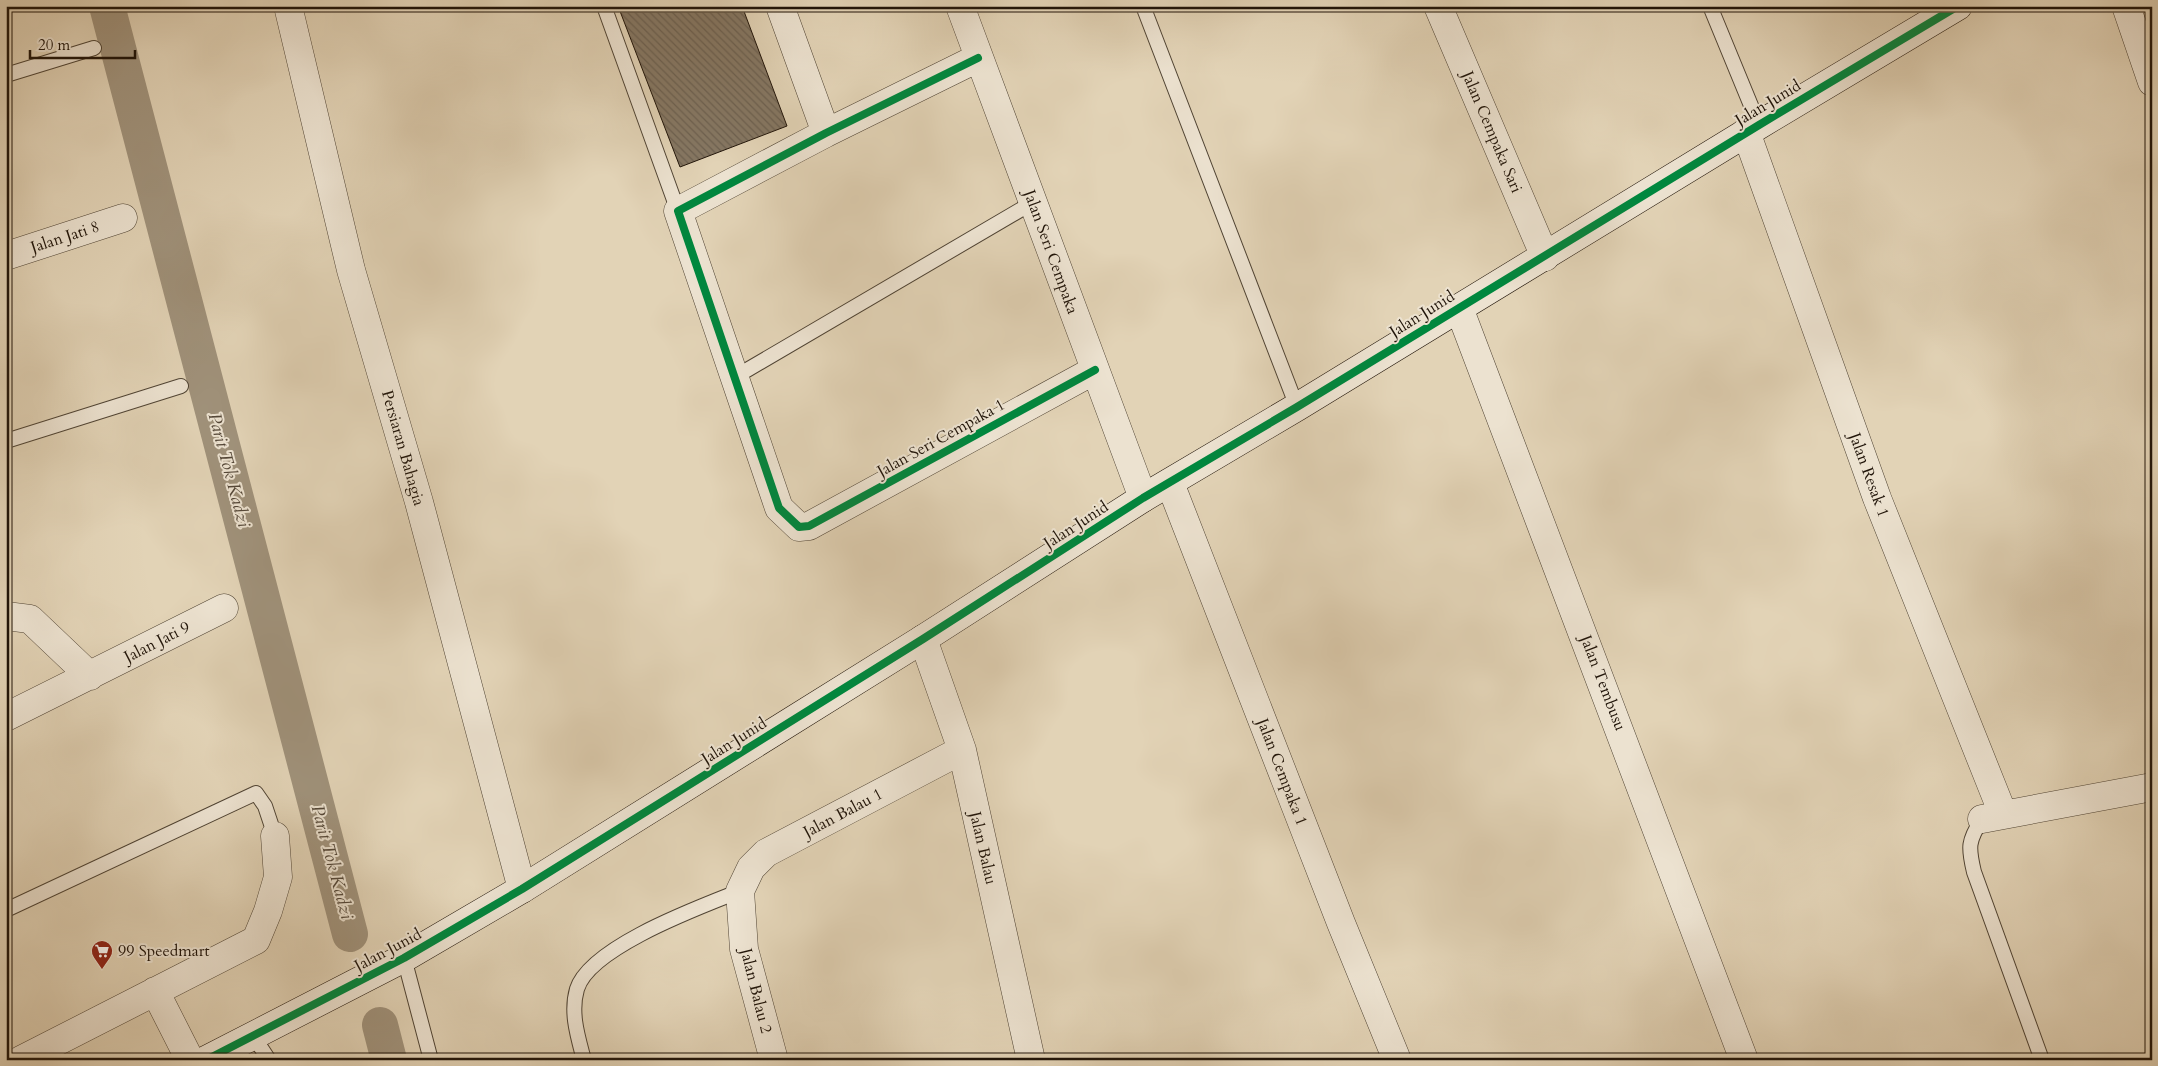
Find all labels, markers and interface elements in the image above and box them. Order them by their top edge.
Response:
scale bar [30,28,135,60]
text: 20 m [38,35,70,55]
street label: Jalan Cempaka Sari [1456,66,1528,197]
street label: Jalan Junid [1729,75,1805,132]
street label: Jalan Seri Cempaka [1018,185,1084,317]
street label: Jalan Jati 8 [26,216,102,259]
street label: Jalan Junid [1384,285,1459,344]
street label: Persiaran Bahagia [376,388,430,508]
street label: Jalan Seri Cempaka 1 [871,394,1009,483]
water label: Parit Tok Kadzi [202,410,257,531]
street label: Jalan Resak 1 [1843,428,1894,520]
street label: Jalan Junid [1038,496,1113,555]
street label: Jalan Jati 9 [119,616,194,669]
street label: Jalan Tembusu [1574,630,1631,734]
street label: Jalan Junid [696,712,771,771]
street label: Jalan Cempaka 1 [1251,713,1313,829]
street label: Jalan Balau 1 [798,783,886,844]
water label: Parit Tok Kadzi [305,802,360,923]
street label: Jalan Balau [963,807,1002,887]
street label: Jalan Junid [349,923,426,978]
supermarket icon: 99 Speedmart [90,939,114,970]
place label: 99 Speedmart [118,940,210,962]
street label: Jalan Balau 2 [734,944,777,1036]

